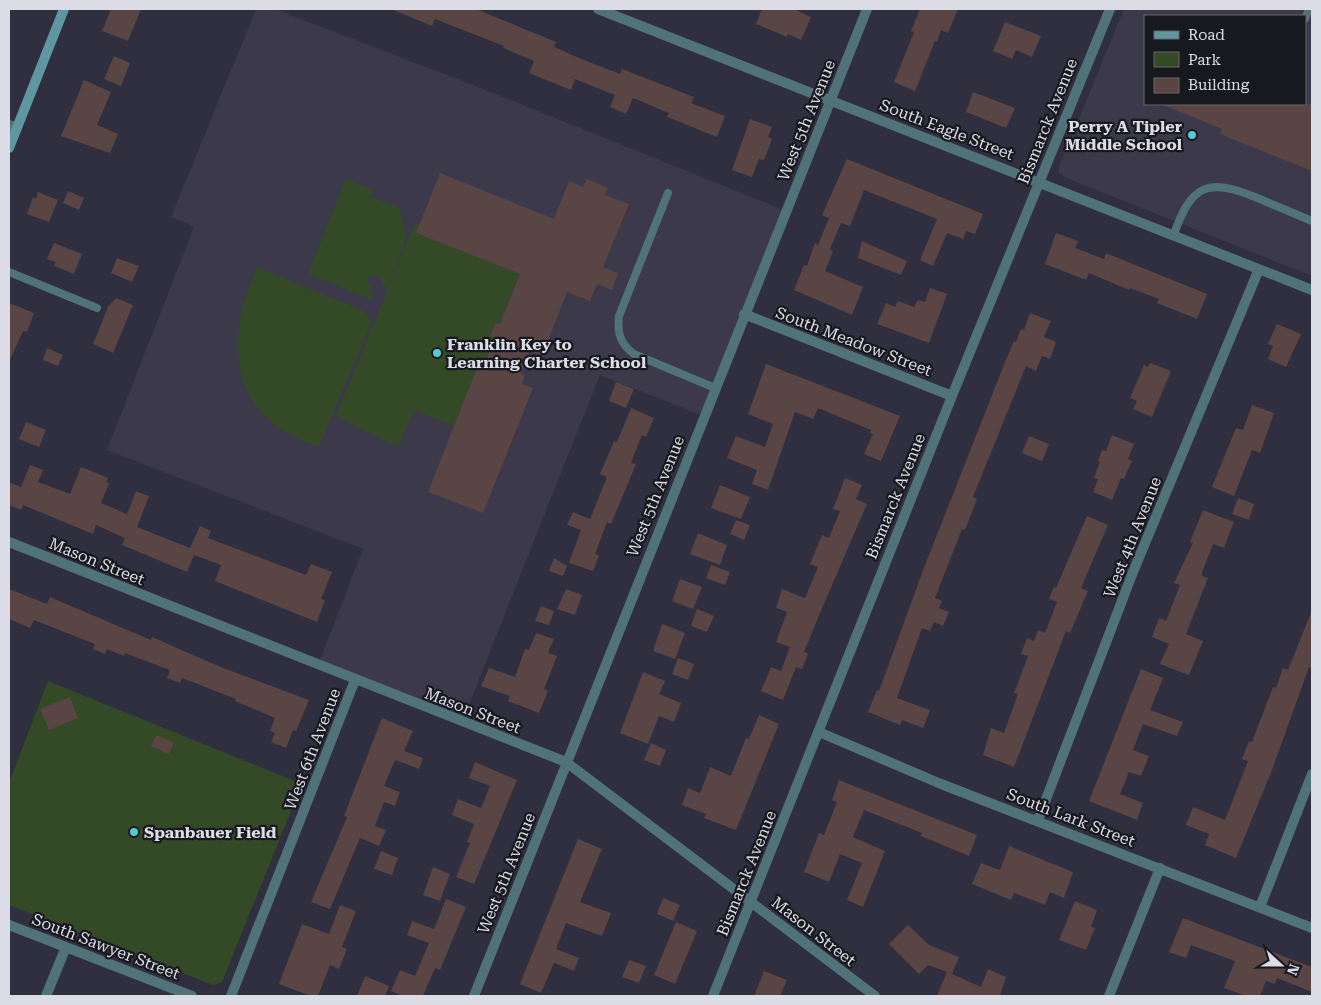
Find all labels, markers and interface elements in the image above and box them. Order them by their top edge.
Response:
legend [1144,15,1306,105]
text: Road [1188,26,1225,44]
text: Park [1188,51,1222,69]
street label: Bismarck Avenue [1014,55,1081,187]
street label: West 5th Avenue [774,57,839,183]
text: Building [1188,76,1250,94]
street label: South Eagle Street [877,95,1017,164]
place label: Perry A Tipler Middle School [1065,117,1183,154]
marker: Perry A Tipler Middle School [1186,129,1198,141]
street label: South Meadow Street [773,303,935,380]
place label: Franklin Key to Learning Charter School [447,335,647,372]
marker: Franklin Key to Learning Charter School [431,347,443,359]
street label: Bismarck Avenue [862,430,929,562]
street label: West 5th Avenue [623,433,688,559]
street label: West 4th Avenue [1100,474,1165,600]
street label: Mason Street [46,534,147,589]
street label: Mason Street [422,683,524,738]
street label: West 6th Avenue [281,686,344,813]
street label: South Lark Street [1004,784,1138,851]
street label: Bismarck Avenue [713,807,780,939]
street label: West 5th Avenue [474,810,539,936]
place label: Spanbauer Field [144,823,277,842]
marker: Spanbauer Field [128,826,140,838]
street label: Mason Street [768,893,859,970]
street label: South Sawyer Street [29,909,182,983]
north arrow [1256,940,1306,990]
text: N [1284,962,1303,978]

